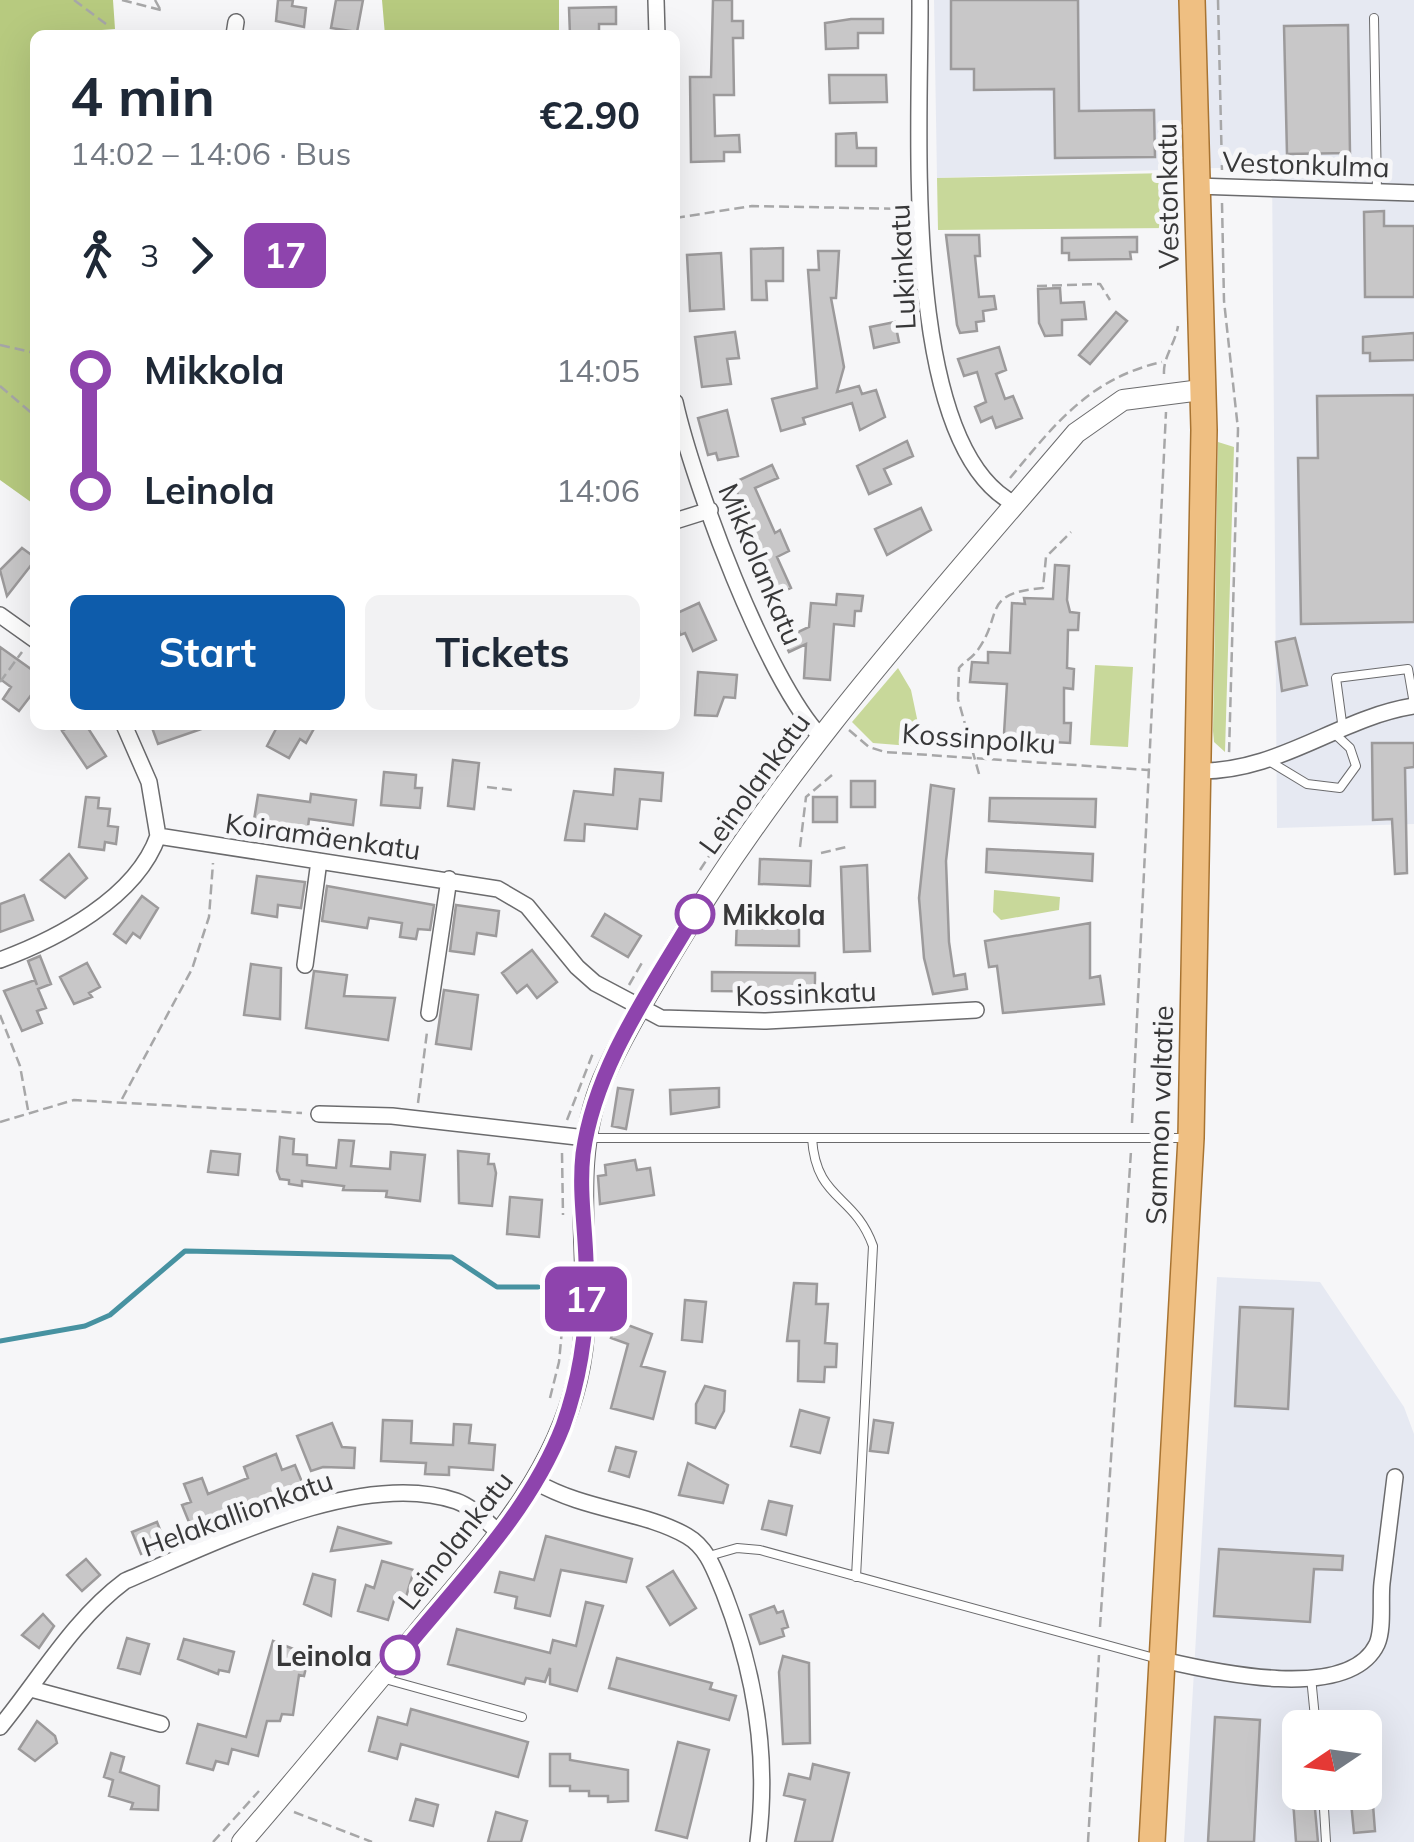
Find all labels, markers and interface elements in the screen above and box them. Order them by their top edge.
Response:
text: 4 min [70,61,215,130]
text: €2.90 [539,91,640,139]
street label: Vestonkatu [1148,123,1186,269]
text: 14:02 – 14:06 · Bus [70,133,351,173]
street label: Vestonkulma [1222,144,1390,184]
street label: Lukinkatu [881,203,923,331]
icon: walk [70,228,125,283]
icon: forward [174,228,229,283]
text: 17 [264,233,306,277]
text: 3 [140,235,159,275]
text: Mikkola [144,346,285,394]
text: 14:05 [556,350,640,390]
text: Leinola [144,466,275,514]
text: 14:06 [556,470,640,510]
street label: Mikkolankatu [711,478,811,650]
button: Start [70,595,345,710]
button: Tickets [365,595,640,710]
street label: Leinolankatu [691,705,817,861]
street label: Kossinpolku [901,715,1057,761]
street label: Koiramäenkatu [223,805,423,867]
marker: Mikkola [676,895,714,933]
place label: Mikkola [722,897,826,932]
street label: Kossinkatu [735,973,877,1013]
street label: Sammon valtatie [1138,1005,1180,1225]
line badge: 17 [541,1266,631,1332]
text: 17 [565,1277,607,1321]
street label: Helakallionkatu [137,1462,337,1564]
street label: Leinolankatu [390,1464,520,1616]
marker: Leinola [381,1636,419,1674]
place label: Leinola [276,1638,372,1673]
north arrow [1282,1710,1382,1810]
map controls [1282,1710,1382,1810]

